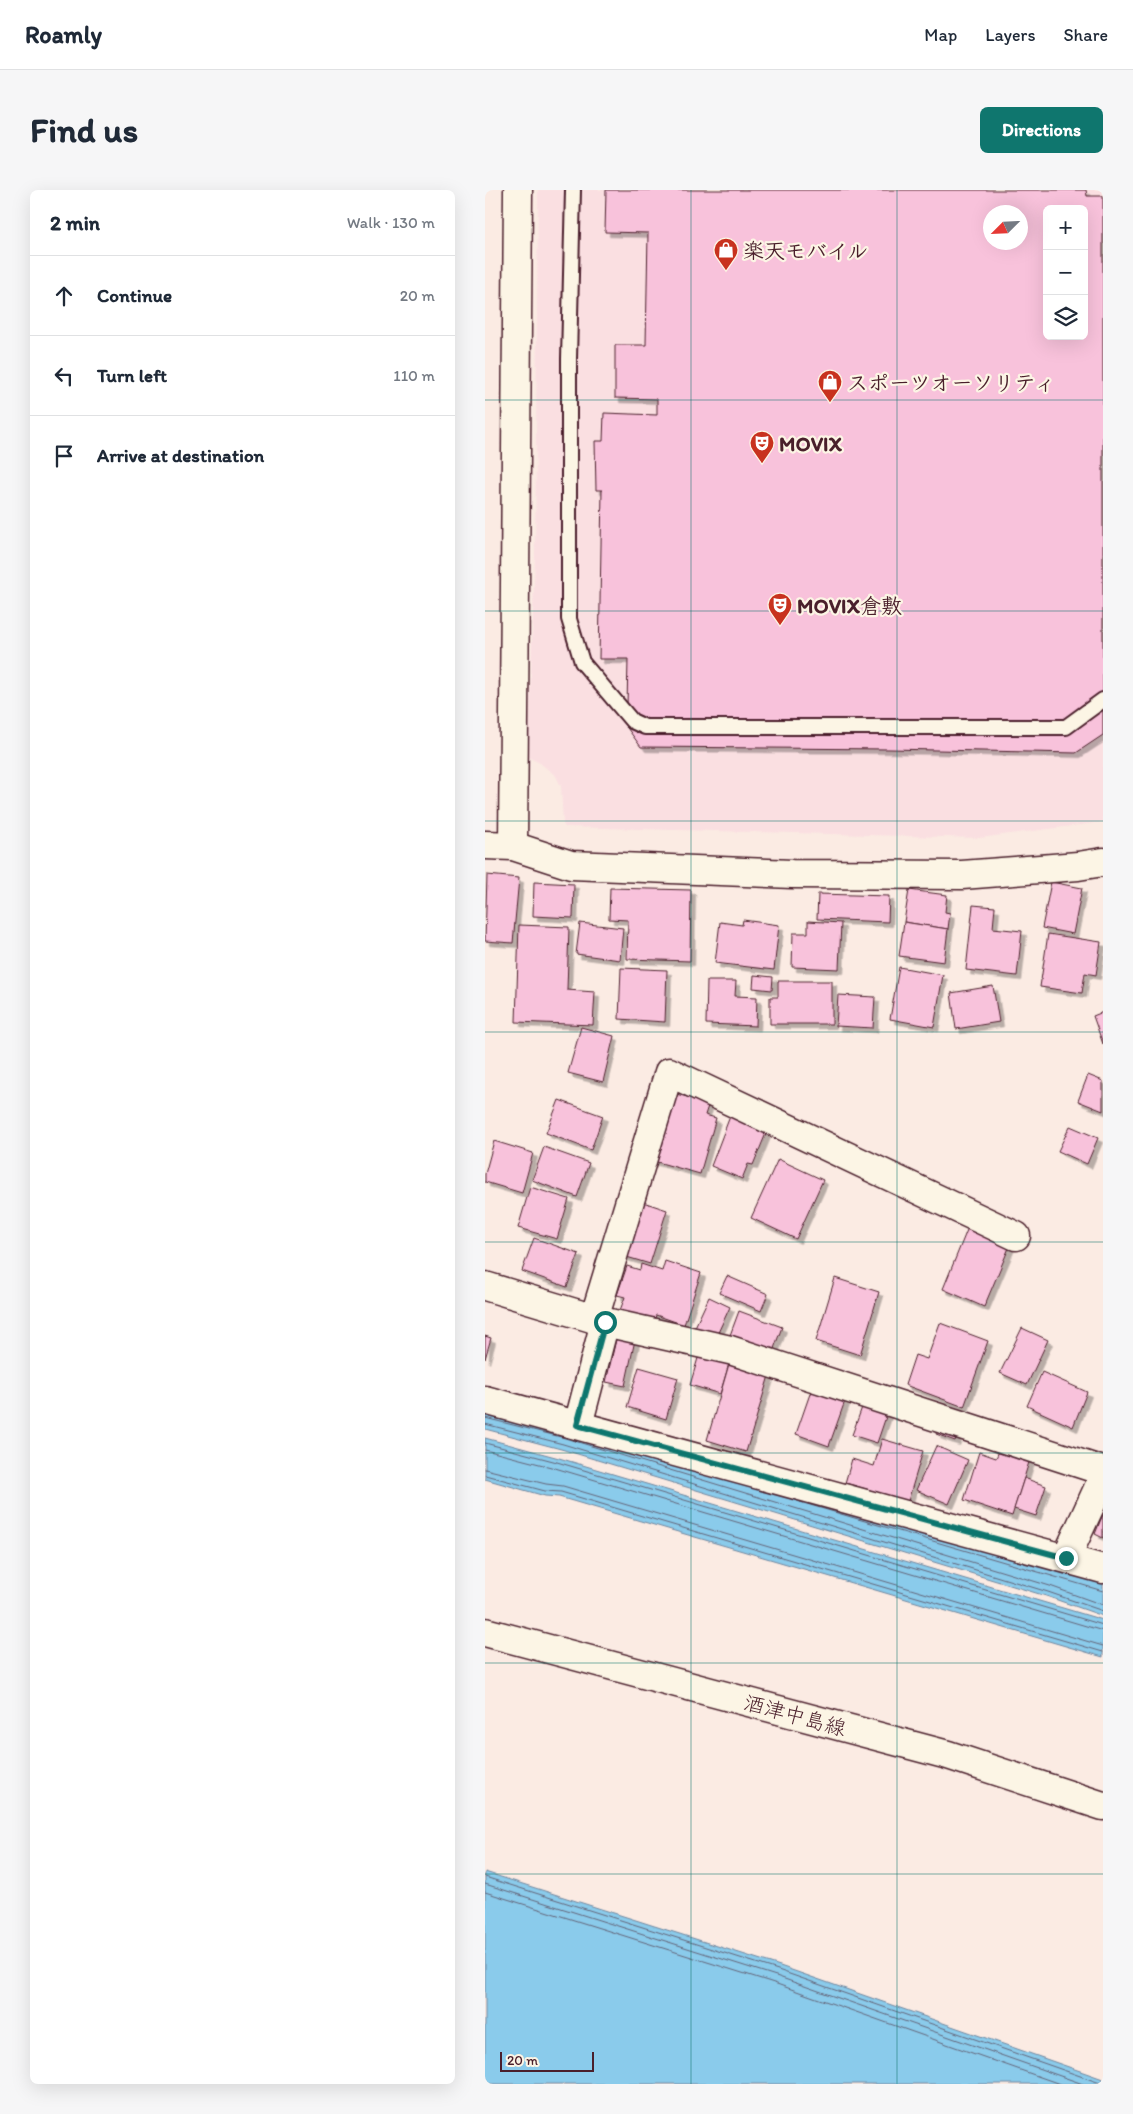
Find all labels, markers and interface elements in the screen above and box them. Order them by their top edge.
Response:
text: Roamly [25,20,102,49]
text: Map [924,24,957,46]
text: Layers [985,24,1035,46]
text: Share [1063,24,1108,46]
button: Directions [980,107,1103,153]
text: Find us [30,109,138,151]
north arrow [983,205,1028,250]
map controls [1043,205,1088,340]
button: + [1043,205,1088,250]
text: 2 min [50,210,100,235]
text: Walk · 130 m [347,213,435,232]
shop icon: 楽天モバイル [713,237,739,271]
place label: 楽天モバイル [743,238,868,263]
button: − [1043,250,1088,295]
icon: ahead [50,282,78,310]
text: Continue [97,284,172,307]
text: 20 m [400,286,435,305]
button: layers [1043,295,1088,340]
icon: left [50,362,78,390]
text: Turn left [97,364,167,387]
text: 110 m [393,366,435,385]
shop icon: スポーツオーソリティ [817,369,843,403]
place label: スポーツオーソリティ [847,370,1055,395]
theatre icon: MOVIX [749,430,775,464]
place label: MOVIX [779,431,843,456]
icon: arrive [50,442,78,470]
text: Arrive at destination [97,444,264,467]
theatre icon: MOVIX倉敷 [767,592,793,626]
place label: MOVIX倉敷 [797,593,902,618]
route start [594,1311,617,1334]
route end [1055,1547,1078,1570]
street label: 酒津中島線 [741,1689,849,1741]
scale bar [500,2049,594,2072]
text: 20 m [507,2052,538,2069]

